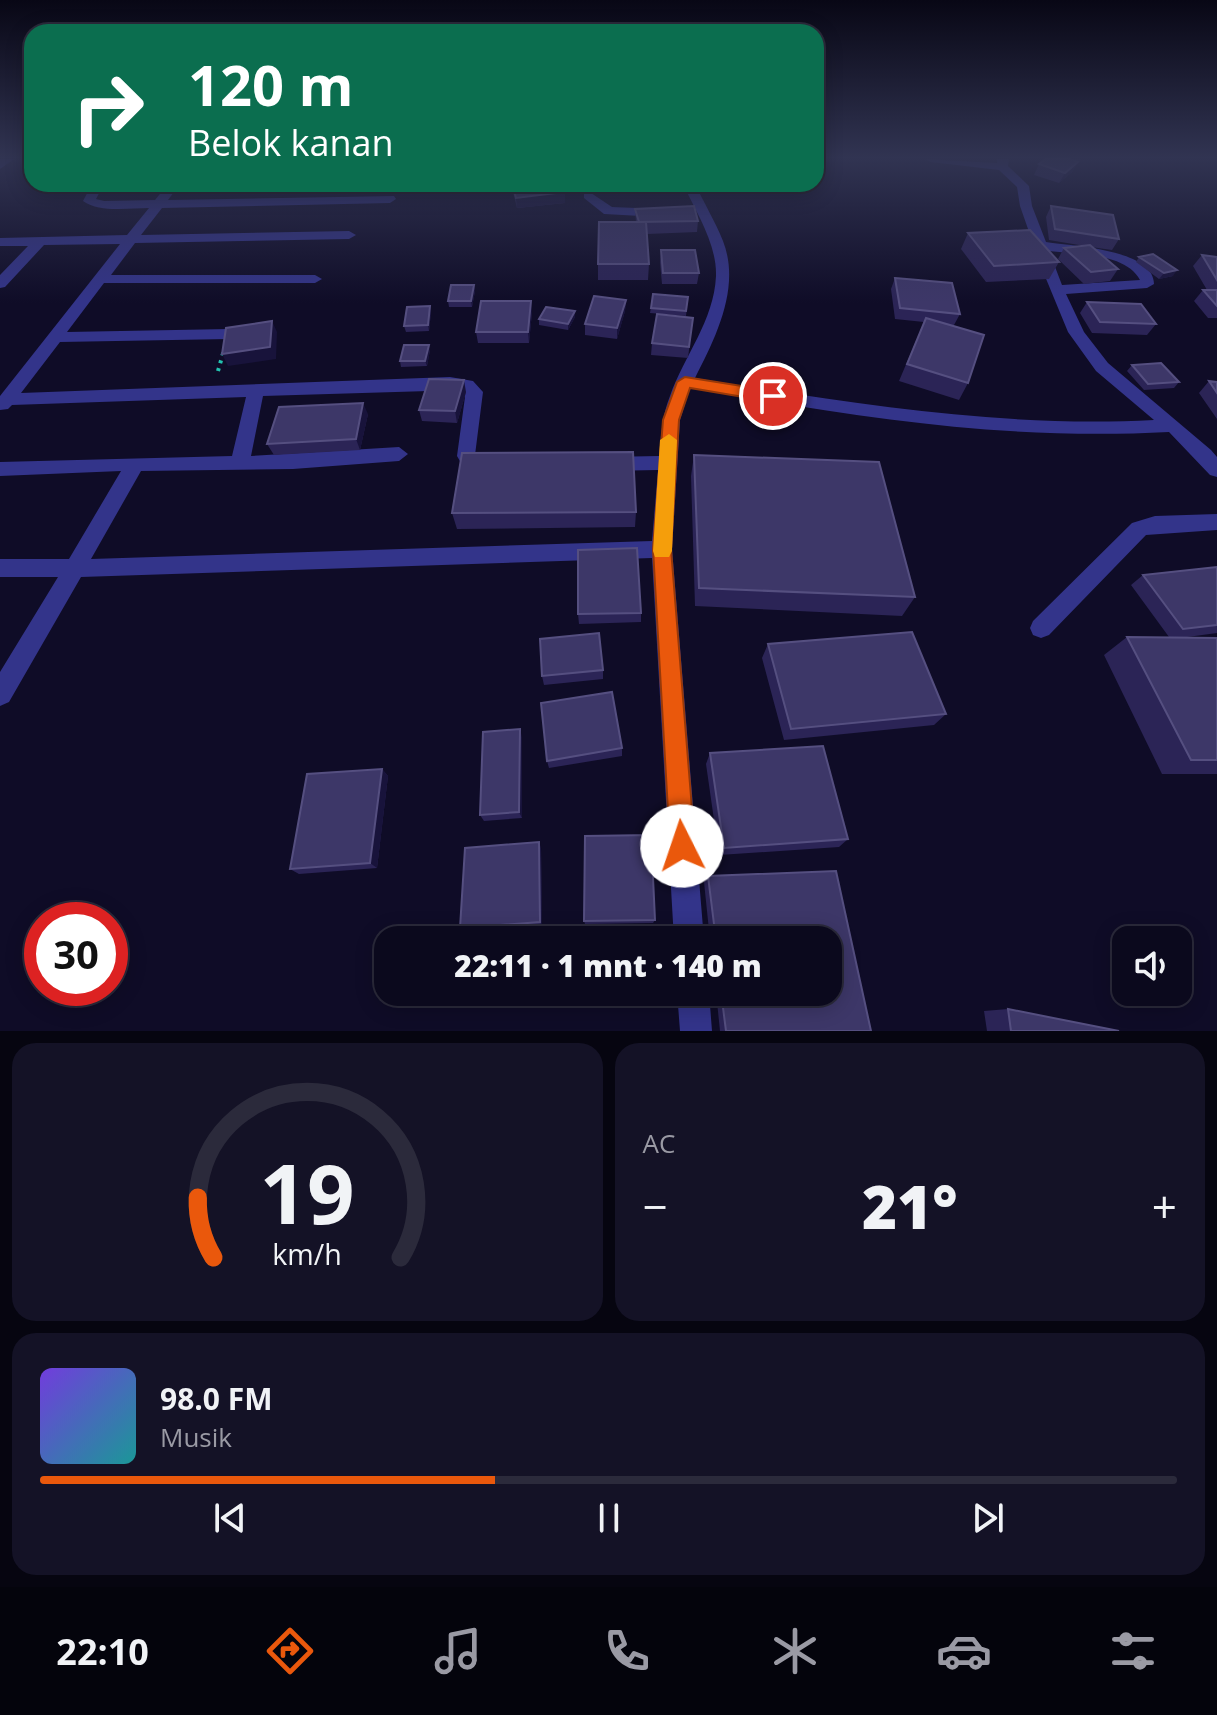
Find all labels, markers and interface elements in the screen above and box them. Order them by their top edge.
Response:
text: 120 m [188,46,354,122]
icon: right [56,56,160,160]
text: Belok kanan [188,118,394,167]
pin [739,362,807,430]
icon: arrive [751,374,795,418]
position arrow [640,804,724,888]
speed limit sign: 30 [24,902,128,1006]
map controls [1112,926,1192,1006]
button: sound [1112,926,1192,1006]
text: 22:11 · 1 mnt · 140 m [454,945,762,986]
text: AC [643,1125,675,1161]
text: 19 [260,1135,355,1248]
text: 21° [862,1165,958,1247]
text: − [643,1176,668,1236]
text: + [1152,1176,1177,1236]
text: km/h [273,1234,342,1273]
text: 98.0 FM [160,1378,273,1419]
text: Musik [160,1419,232,1455]
icon: previous [208,1496,252,1540]
icon: pause [587,1496,631,1540]
icon: next [966,1496,1010,1540]
icon: directions [262,1623,318,1679]
icon: music [430,1623,486,1679]
icon: phone [599,1623,655,1679]
icon: climate [767,1623,823,1679]
icon: car [936,1623,992,1679]
icon: filters [1105,1623,1161,1679]
text: 22:10 [56,1627,149,1676]

